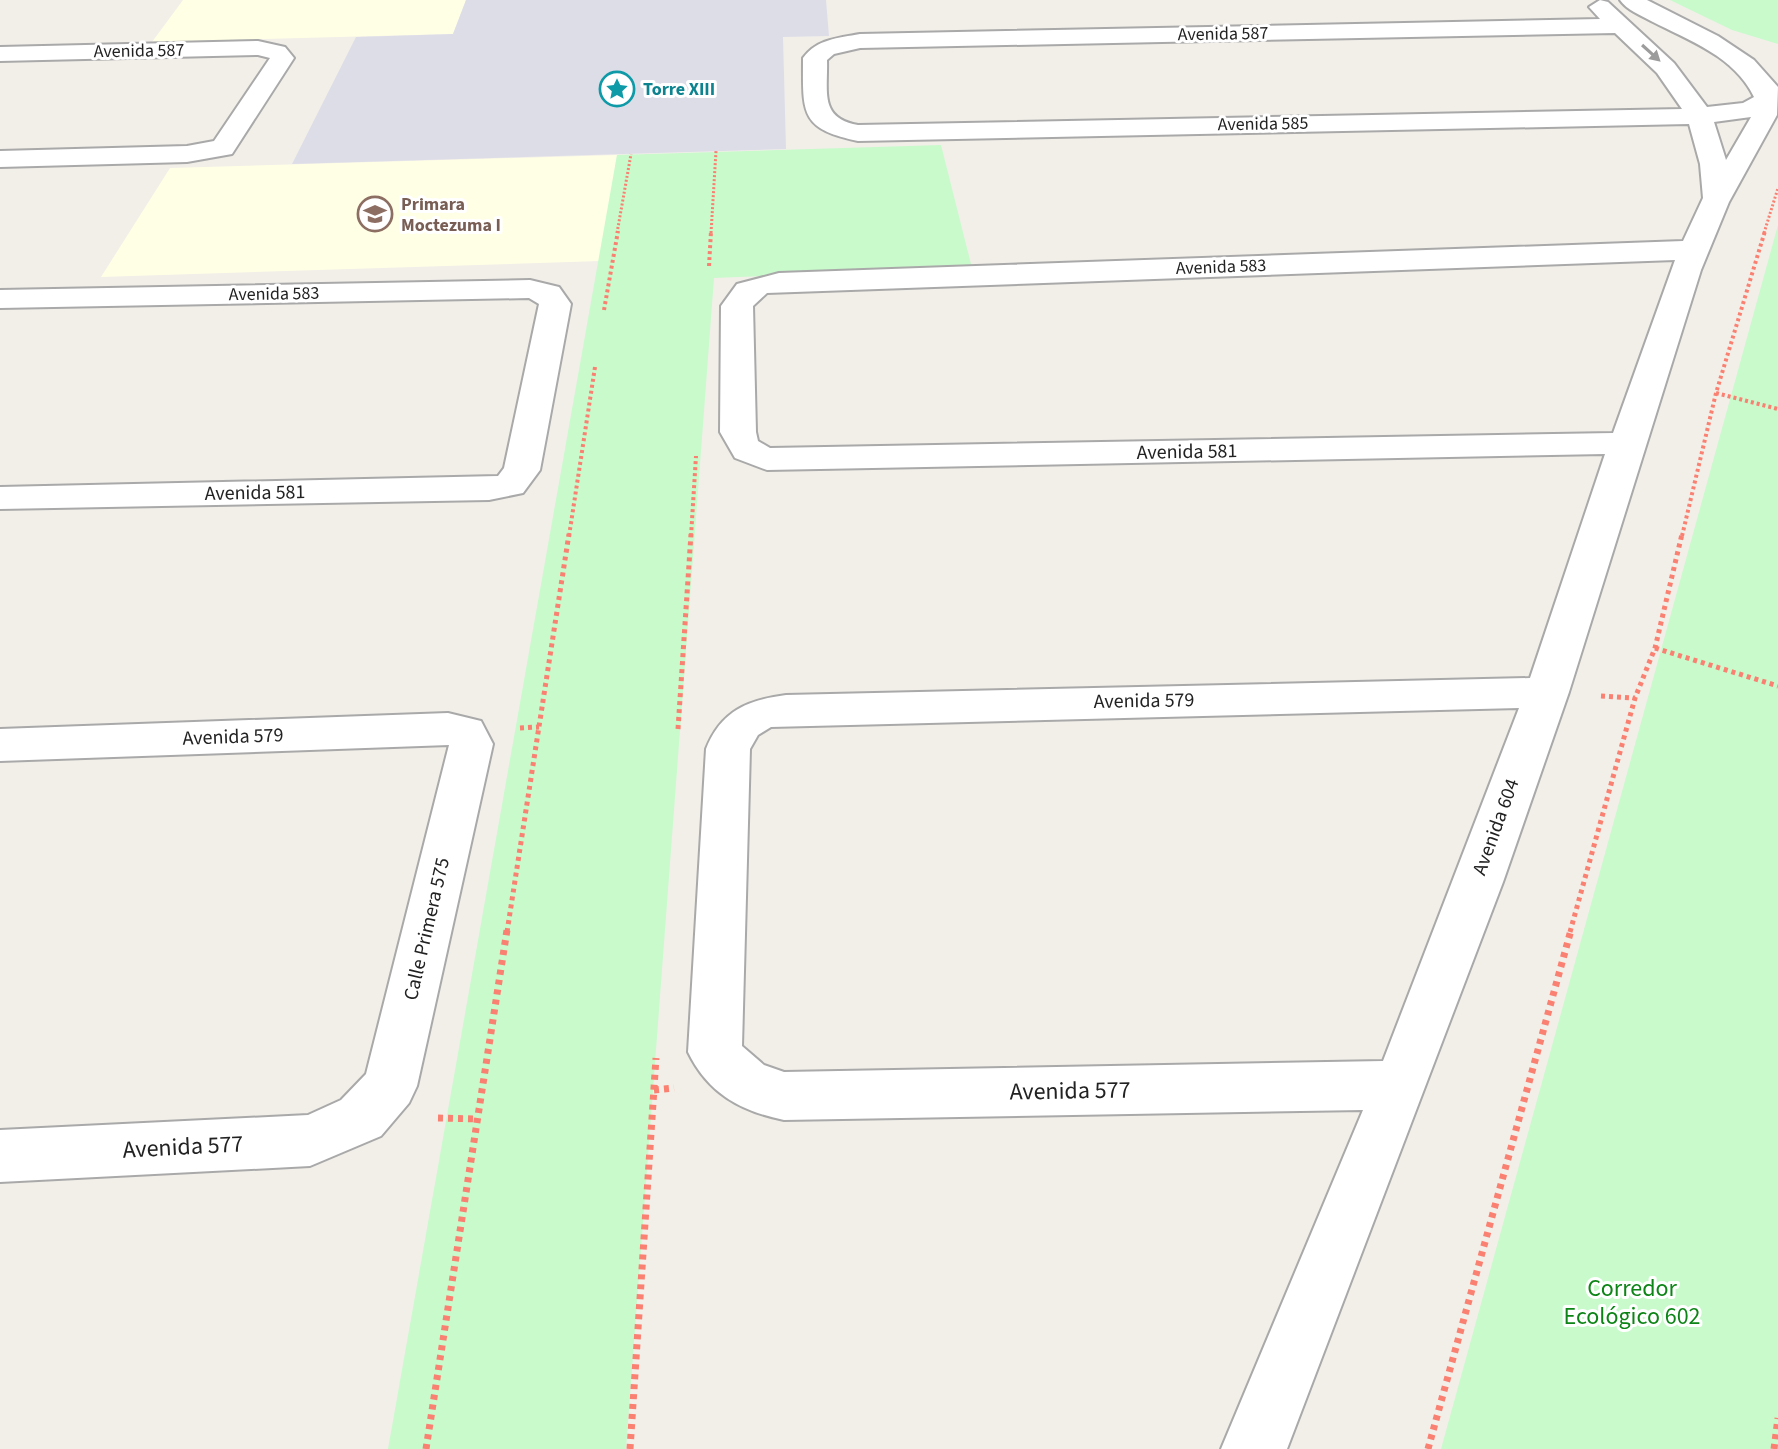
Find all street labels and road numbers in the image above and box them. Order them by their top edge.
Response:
street label: Avenida 587 [1177,21,1269,47]
street label: Avenida 587 [93,38,185,64]
street label: Avenida 585 [1217,111,1309,137]
street label: Avenida 583 [1175,253,1267,281]
street label: Avenida 583 [228,281,320,307]
street label: Avenida 581 [1136,437,1238,467]
street label: Avenida 581 [204,478,306,508]
street label: Avenida 579 [1093,686,1195,716]
street label: Avenida 579 [182,721,284,753]
street label: Avenida 604 [1466,775,1526,879]
street label: Calle Primera 575 [397,855,457,1003]
street label: Avenida 577 [1009,1072,1131,1110]
street label: Avenida 577 [122,1126,244,1168]

